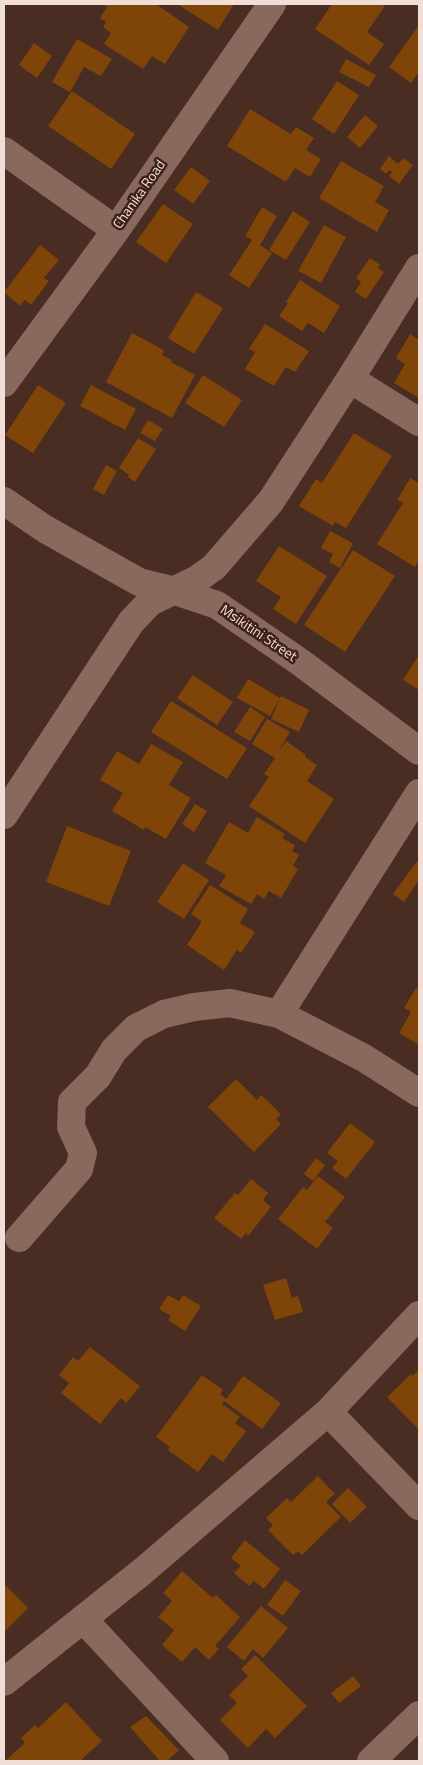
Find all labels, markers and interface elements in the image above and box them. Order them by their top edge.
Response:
street label: Chanika Road [110,157,170,233]
street label: Msikitini Street [216,602,300,666]

